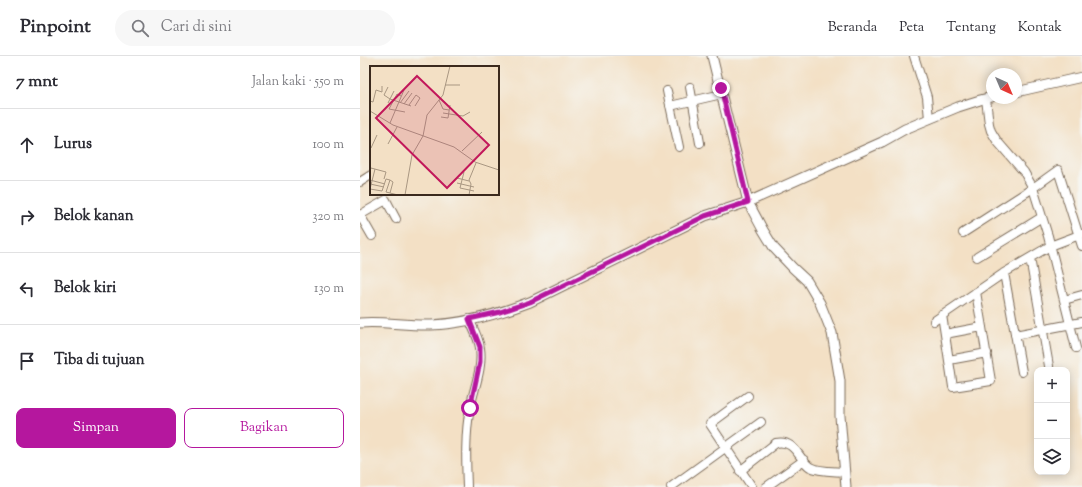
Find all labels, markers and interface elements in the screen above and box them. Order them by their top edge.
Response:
search box [115,10,395,46]
text: Pinpoint [20,14,91,41]
icon: search [129,17,151,39]
text: Cari di sini [161,17,232,38]
text: Beranda [828,18,877,38]
text: Peta [899,18,924,38]
text: Tentang [946,18,996,38]
text: Kontak [1018,18,1062,38]
inset map [370,66,499,195]
north arrow [986,68,1022,104]
text: 7 mnt [16,70,58,94]
text: Jalan kaki · 550 m [252,73,344,91]
route end [712,79,730,97]
icon: ahead [16,134,38,156]
text: Lurus [54,134,92,155]
text: 100 m [312,136,344,154]
icon: right [16,206,38,228]
text: Belok kanan [54,206,134,227]
text: 320 m [312,208,344,226]
icon: left [16,278,38,300]
text: Belok kiri [54,278,116,299]
text: 130 m [314,280,344,298]
icon: arrive [16,350,38,372]
text: Tiba di tujuan [54,350,145,371]
map controls [1034,367,1070,475]
button: + [1034,367,1070,403]
route start [461,399,479,417]
button: − [1034,403,1070,439]
button: Simpan [16,408,176,448]
button: Bagikan [184,408,344,448]
button: layers [1034,439,1070,475]

